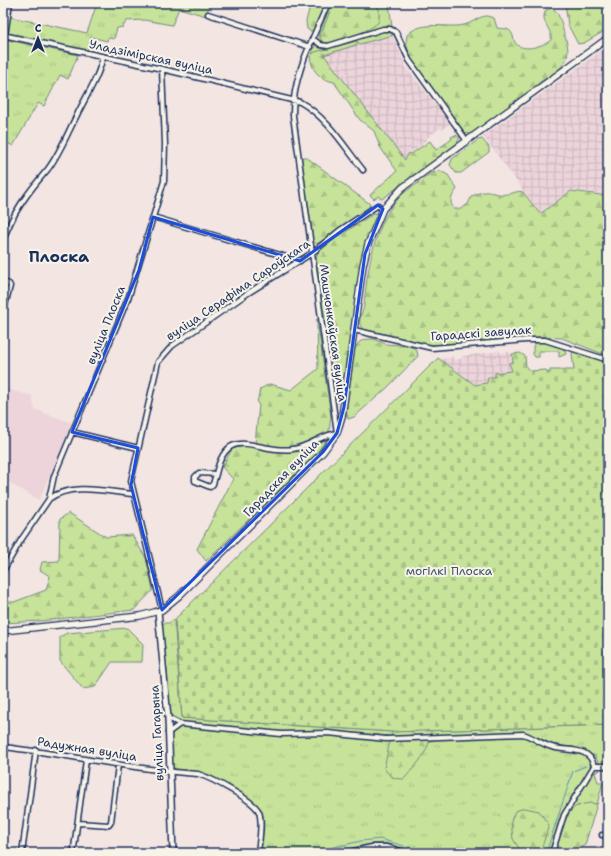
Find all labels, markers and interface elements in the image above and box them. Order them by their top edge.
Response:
north arrow [18,18,58,58]
text: С [35,21,42,36]
street label: Уладзімірская вуліца [88,36,215,78]
street label: вуліца Серафіма Сароўскага [163,235,314,344]
district label: Плоска [29,246,89,267]
street label: Машчонкаўская вуліца [315,263,351,403]
street label: вуліца Плоска [83,283,129,367]
street label: Гарадскі завулак [430,321,532,344]
street label: Гарадская вуліца [240,435,323,520]
park label: могілкі Плоска [406,563,493,579]
street label: вуліца Гагарына [146,684,168,781]
street label: Радужная вуліца [36,733,138,765]

